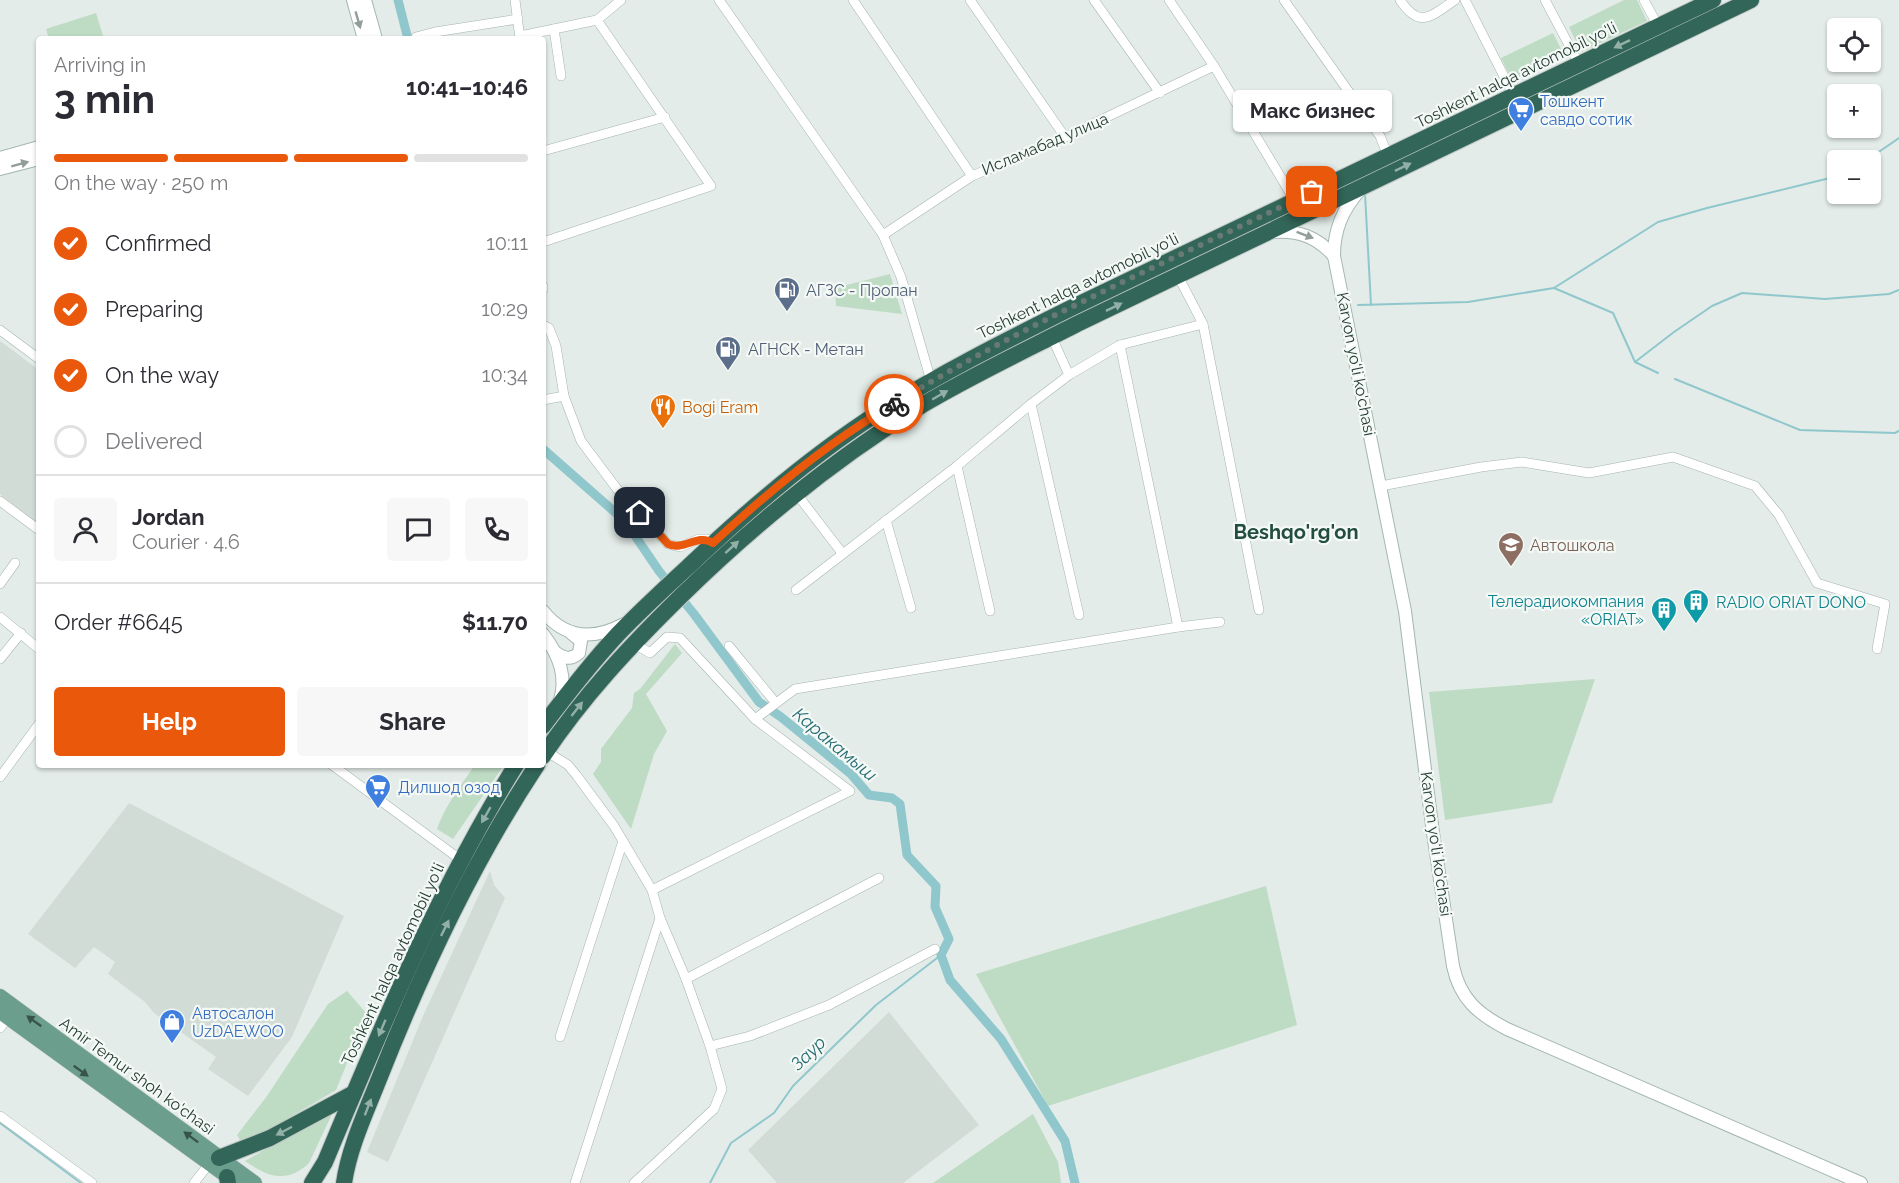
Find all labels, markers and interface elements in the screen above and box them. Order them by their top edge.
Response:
one-way arrow [354,11,363,29]
street label: Toshkent halqa avtomobil yo'li [1412,18,1620,132]
map controls [1827,18,1881,204]
button: locate [1827,18,1881,72]
one-way arrow [1614,39,1631,48]
text: Arriving in [54,53,146,77]
text: 10:41–10:46 [406,74,528,100]
text: 3 min [54,76,155,122]
button: + [1827,84,1881,138]
callout: Макс бизнес [1232,90,1392,132]
place label: Тошкент савдо сотик [1540,92,1633,129]
supermarket icon: Тошкент савдо сотик [1506,95,1536,133]
text: Макс бизнес [1250,99,1375,123]
street label: Исламабад улица [979,109,1111,179]
button: − [1827,150,1881,204]
one-way arrow [11,159,29,168]
one-way arrow [1394,163,1412,173]
pin [1286,166,1337,217]
text: On the way · 250 m [54,171,228,195]
icon: bag [1295,175,1328,208]
icon: check [54,227,87,260]
street label: Toshkent halqa avtomobil yo'li [974,229,1182,343]
text: Confirmed [105,230,212,256]
text: 10:11 [486,231,528,255]
one-way arrow [1296,231,1314,241]
fuel station icon: АГЗС - Пропан [772,275,802,313]
place label: АГЗС - Пропан [806,281,918,300]
street label: Karvon yo‘li ko'chasi [1333,291,1379,437]
icon: check [54,293,87,326]
text: Preparing [105,296,203,322]
text: 10:29 [481,297,528,321]
one-way arrow [1105,302,1122,311]
fuel station icon: АГНСК - Метан [713,334,743,372]
place label: АГНСК - Метан [748,340,864,359]
icon: check [54,359,87,392]
text: On the way [105,362,219,388]
text: 10:34 [482,363,528,387]
courier [864,374,924,434]
icon: bike [878,388,911,421]
one-way arrow [932,390,949,400]
restaurant icon: Bogi Eram [648,392,678,430]
place label: Bogi Eram [682,398,758,417]
text: Delivered [105,428,203,454]
pin [614,487,665,538]
icon: home [623,496,656,529]
button: person [54,498,117,561]
button: chat [387,498,450,561]
button: phone [465,498,528,561]
text: Jordan [132,504,204,530]
district label: Beshqo'rg'on [1233,520,1359,544]
text: Courier · 4.6 [132,530,240,554]
school or university icon: Автошкола [1496,530,1526,568]
place label: Автошкола [1530,536,1615,555]
one-way arrow [725,541,739,555]
building icon: RADIO ORIAT DONO [1681,587,1711,625]
place label: Телерадиокомпания «ORIAT» [1488,592,1644,629]
place label: RADIO ORIAT DONO [1716,593,1866,612]
building icon: Телерадиокомпания «ORIAT» [1649,595,1679,633]
text: Order #6645 [54,609,183,635]
text: $11.70 [462,609,528,635]
button: Help [54,687,285,756]
button: Share [297,687,528,756]
one-way arrow [571,701,583,716]
water label: Каракамыш [789,703,881,785]
street label: Karvon yo‘li ko'chasi [1416,770,1456,918]
supermarket icon: Дилшод озод [363,772,393,810]
place label: Дилшод озод [398,778,500,797]
one-way arrow [481,807,491,824]
street label: Toshkent halqa avtomobil yo'li [338,860,448,1068]
one-way arrow [440,920,450,937]
place label: Автосалон UzDAEWOO [192,1004,284,1041]
shop icon: Автосалон UzDAEWOO [157,1007,187,1045]
street label: Amir Temur shoh ko'chasi [56,1013,218,1139]
one-way arrow [26,1014,42,1027]
one-way arrow [377,1019,387,1037]
water label: Заур [786,1032,830,1074]
one-way arrow [74,1065,89,1077]
one-way arrow [364,1098,374,1116]
one-way arrow [275,1126,292,1136]
one-way arrow [183,1131,198,1143]

